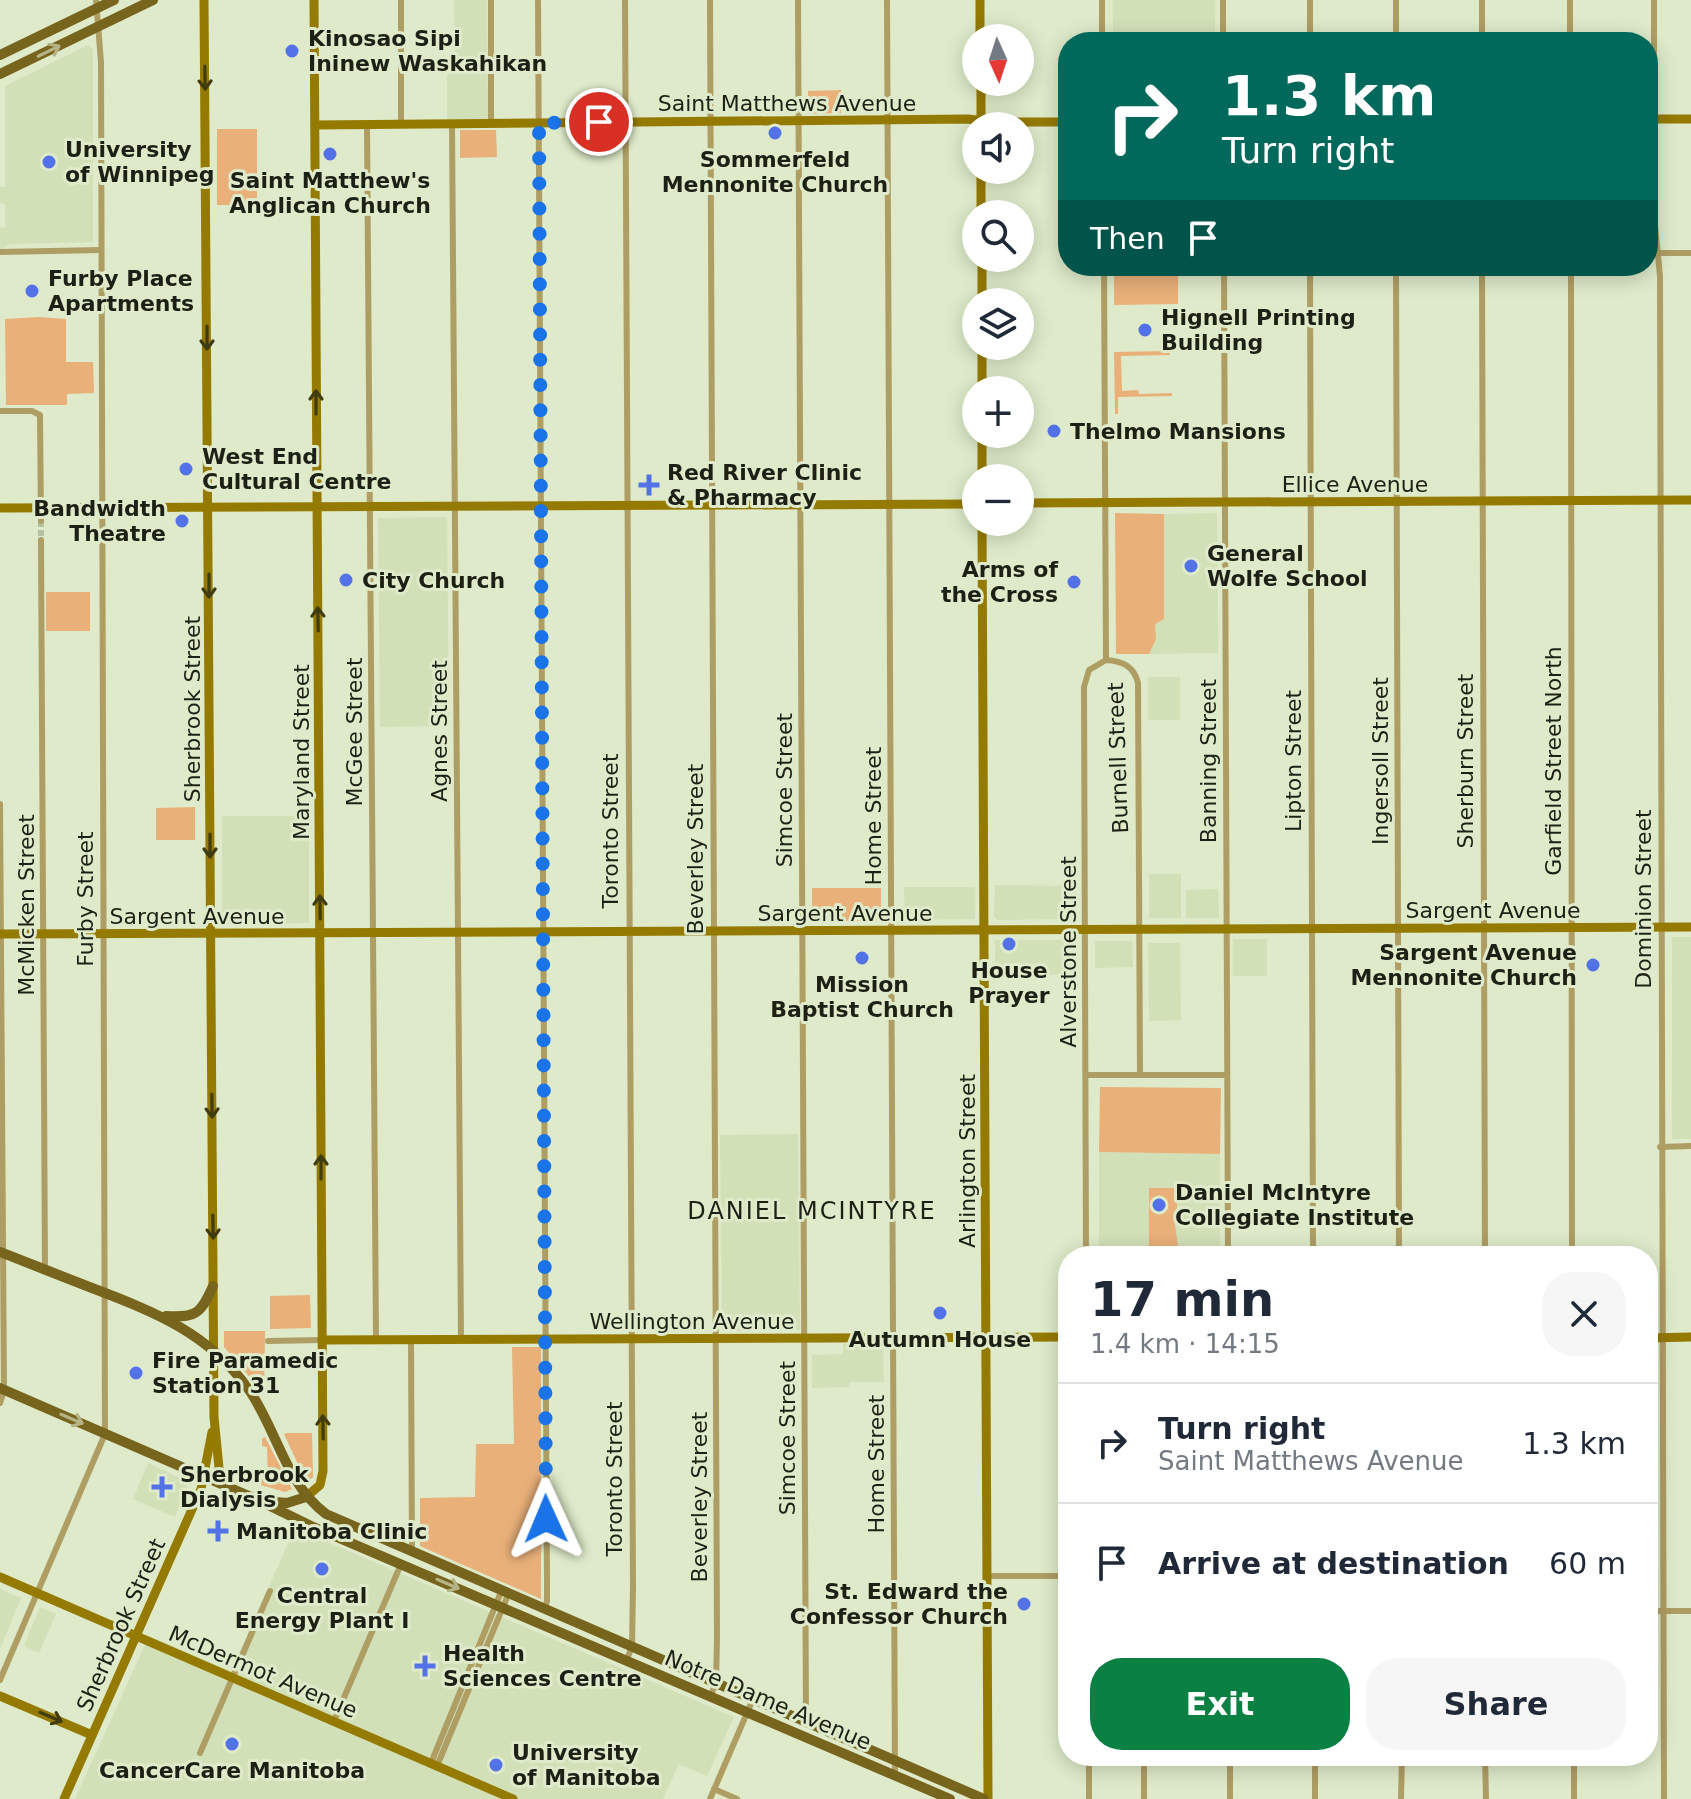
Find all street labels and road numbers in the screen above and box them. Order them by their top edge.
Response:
street label: Saint Matthews Avenue [658,91,916,116]
street label: Ellice Avenue [1282,472,1428,497]
street label: Sherbrook Street [180,615,205,802]
street label: Garfield Street North [1541,646,1566,876]
street label: McGee Street [342,657,367,807]
street label: Agnes Street [427,660,452,802]
street label: Maryland Street [289,664,314,840]
street label: Sherburn Street [1453,673,1478,848]
street label: Ingersoll Street [1368,677,1393,845]
street label: Banning Street [1196,678,1221,843]
street label: Burnell Street [1103,682,1133,834]
street label: Lipton Street [1281,690,1306,832]
street label: Simcoe Street [772,712,797,867]
street label: Home Street [861,746,886,885]
street label: Toronto Street [598,753,623,910]
street label: Beverley Street [683,763,708,934]
street label: Dominion Street [1631,809,1656,989]
street label: McMicken Street [14,814,39,996]
street label: Furby Street [73,831,98,967]
street label: Alverstone Street [1056,856,1081,1048]
street label: Sargent Avenue [1406,898,1580,923]
street label: Sargent Avenue [758,901,932,926]
street label: Sargent Avenue [110,904,284,929]
street label: Arlington Street [955,1074,980,1248]
street label: Wellington Avenue [589,1309,795,1334]
street label: Simcoe Street [775,1360,800,1515]
street label: Home Street [864,1394,889,1533]
street label: Toronto Street [602,1401,627,1558]
street label: Beverley Street [687,1411,712,1582]
street label: Sherbrook Street [72,1534,171,1715]
street label: McDermot Avenue [165,1621,361,1723]
street label: Notre Dame Avenue [661,1645,875,1755]

